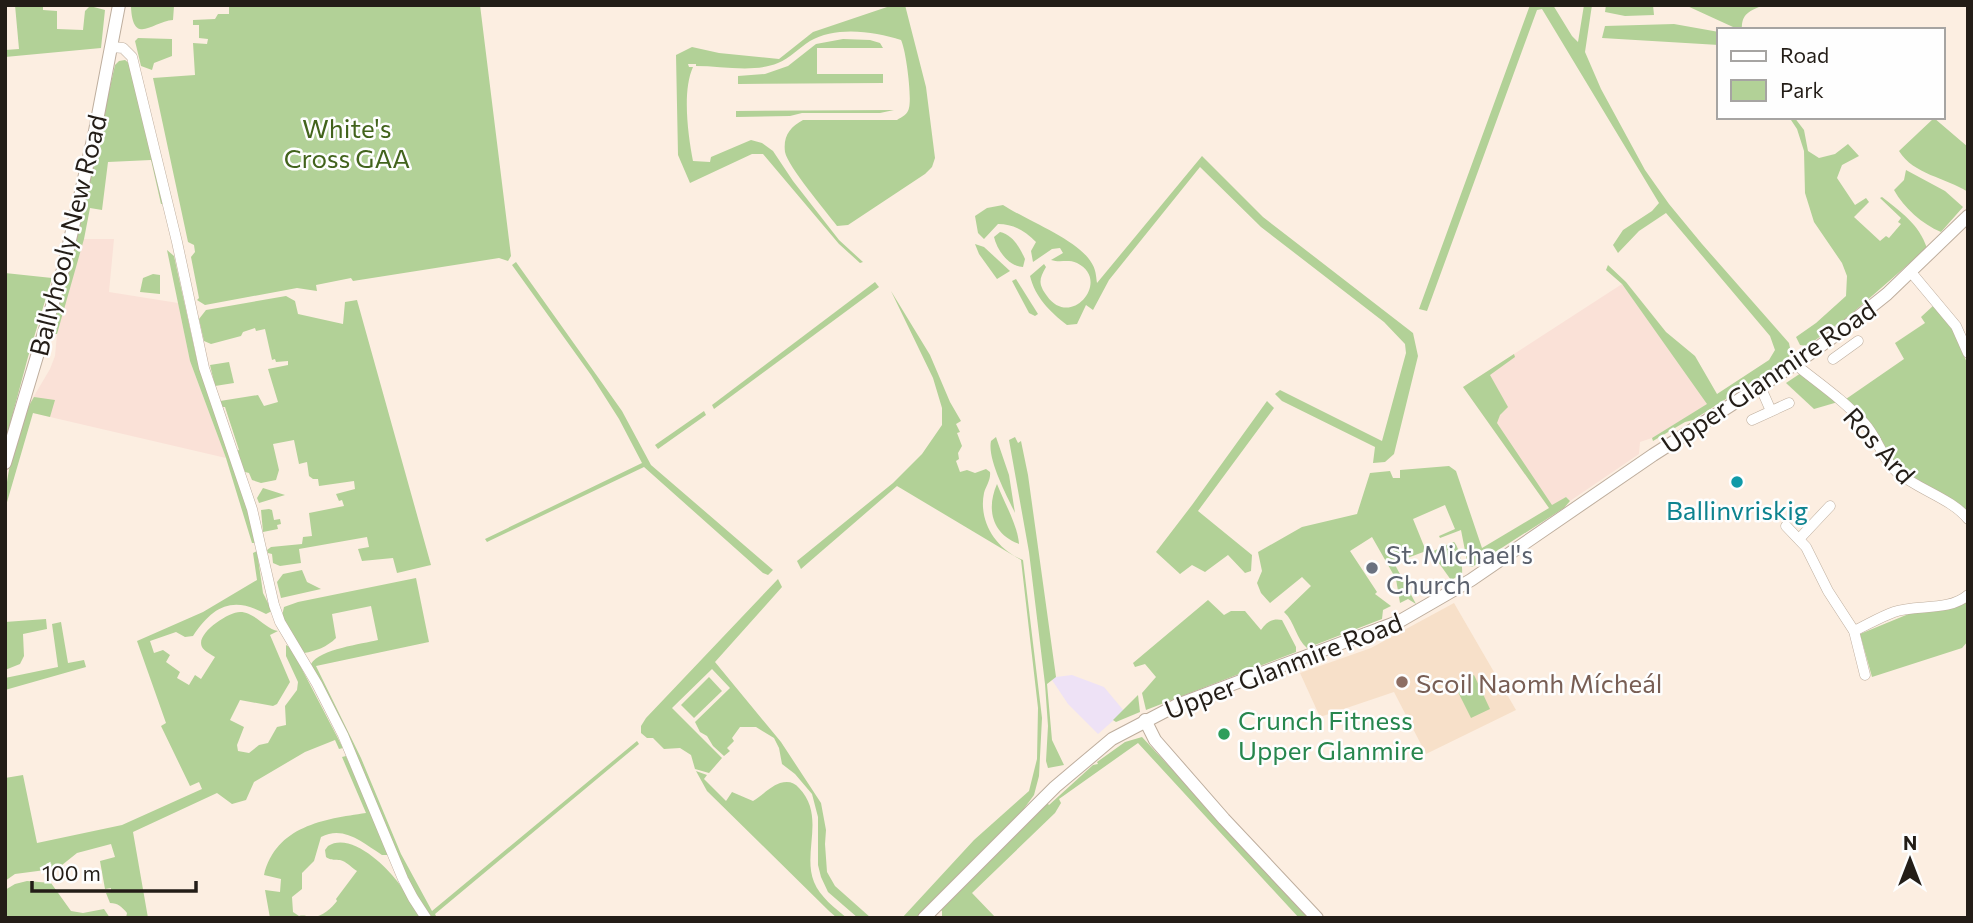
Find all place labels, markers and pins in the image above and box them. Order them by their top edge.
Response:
marker: Ballinvriskig [1729,474,1745,490]
place label: Ballinvriskig [1666,494,1808,525]
place label: St. Michael's Church [1386,538,1533,599]
marker: St. Michael's Church [1364,560,1380,576]
place label: Scoil Naomh Mícheál [1416,667,1662,698]
marker: Scoil Naomh Mícheál [1394,674,1410,690]
place label: Crunch Fitness Upper Glanmire [1238,704,1424,765]
marker: Crunch Fitness Upper Glanmire [1216,726,1232,742]

